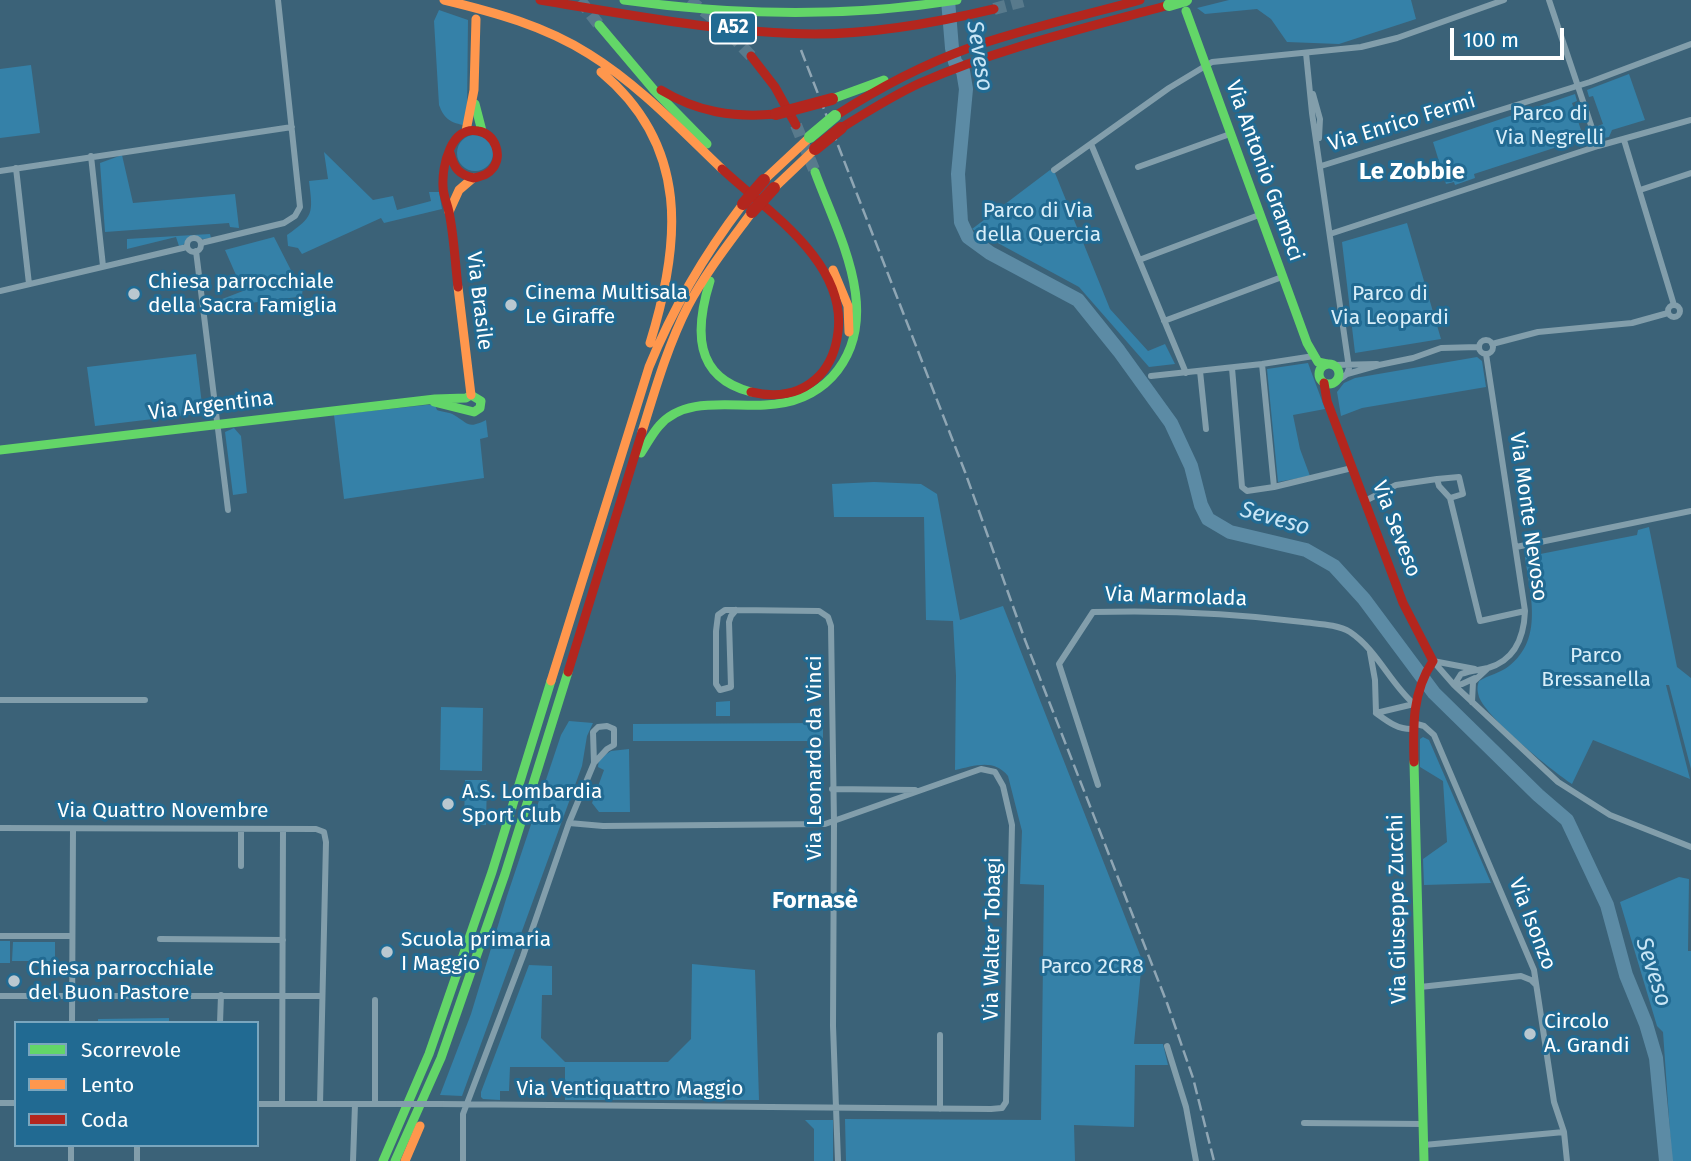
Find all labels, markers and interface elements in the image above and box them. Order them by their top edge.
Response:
road number: A52 [710,12,756,44]
scale bar [1453,14,1567,58]
water label: Seveso [960,19,998,93]
text: 100 m [1463,27,1519,53]
street label: Via Antonio Gramsci [1220,77,1308,265]
street label: Via Enrico Fermi [1325,89,1479,157]
park label: Parco di Via Negrelli [1496,101,1604,151]
district label: Le Zobbie [1359,158,1465,186]
park label: Parco di Via della Quercia [975,198,1101,248]
street label: Via Brasile [460,250,498,352]
place label: Chiesa parrocchiale della Sacra Famiglia [148,269,337,319]
place label: Cinema Multisala Le Giraffe [525,280,688,330]
park label: Parco di Via Leopardi [1331,281,1449,331]
marker: Chiesa parrocchiale della Sacra Famiglia [126,286,142,302]
marker: Cinema Multisala Le Giraffe [503,297,519,313]
street label: Via Argentina [147,386,275,426]
street label: Via Monte Nevoso [1504,431,1552,603]
street label: Via Seveso [1366,477,1426,581]
water label: Seveso [1237,496,1313,542]
street label: Via Marmolada [1105,582,1247,612]
park label: Parco Bressanella [1541,643,1651,693]
street label: Via Leonardo da Vinci [802,655,828,861]
place label: A.S. Lombardia Sport Club [462,779,602,829]
marker: A.S. Lombardia Sport Club [440,796,456,812]
street label: Via Quattro Novembre [58,798,268,824]
street label: Via Giuseppe Zucchi [1384,814,1412,1004]
street label: Via Walter Tobagi [979,857,1007,1021]
street label: Via Isonzo [1503,874,1561,974]
district label: Fornasè [772,887,858,915]
place label: Scuola primaria I Maggio [401,927,551,977]
water label: Seveso [1629,934,1677,1010]
marker: Scuola primaria I Maggio [379,944,395,960]
park label: Parco 2CR8 [1040,954,1144,980]
place label: Chiesa parrocchiale del Buon Pastore [28,956,214,1006]
marker: Chiesa parrocchiale del Buon Pastore [6,973,22,989]
place label: Circolo A. Grandi [1544,1009,1630,1059]
legend [14,1021,259,1147]
marker: Circolo A. Grandi [1522,1026,1538,1042]
text: Scorrevole [81,1037,181,1063]
text: Lento [81,1072,134,1098]
street label: Via Ventiquattro Maggio [516,1076,744,1102]
text: Coda [81,1107,129,1133]

